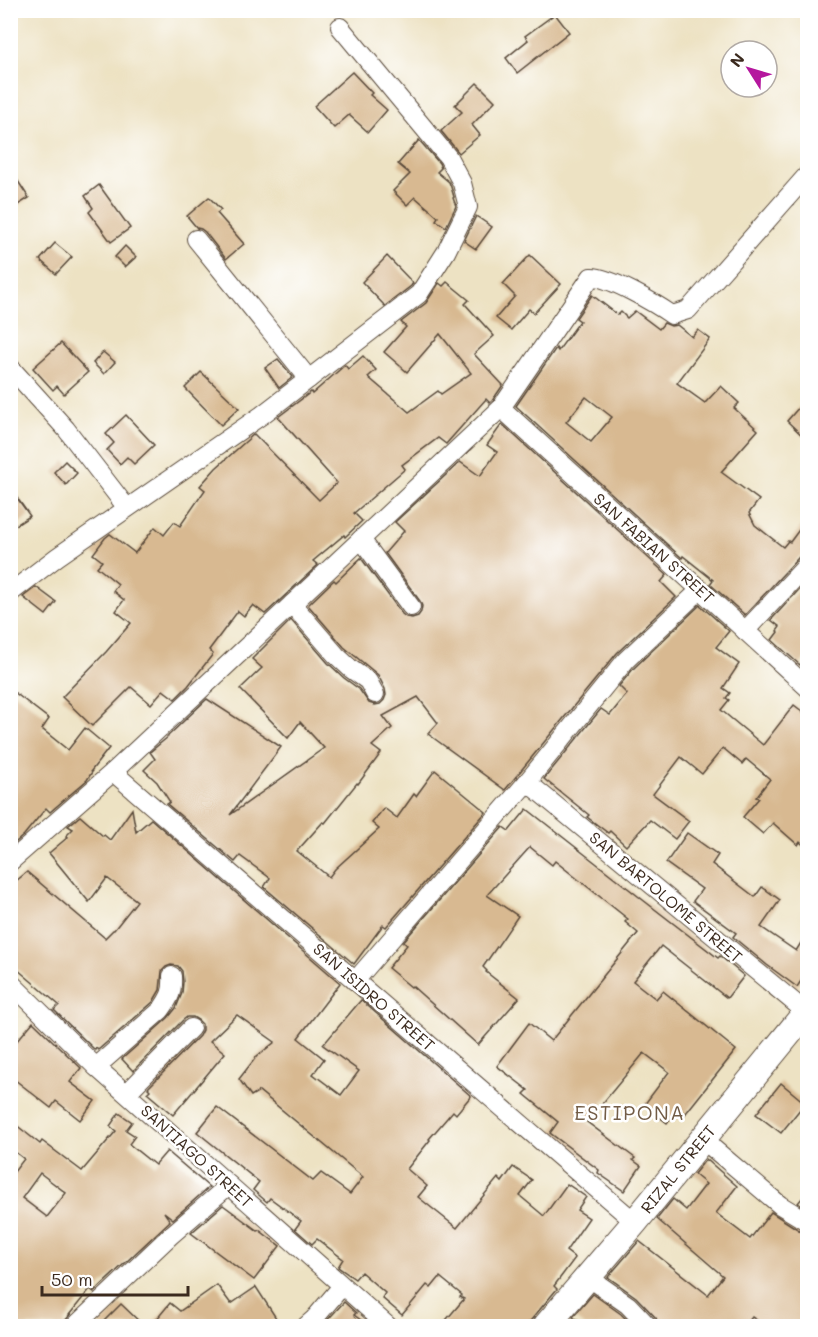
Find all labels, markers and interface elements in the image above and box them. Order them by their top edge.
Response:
north arrow [719,39,779,99]
text: N [725,48,749,71]
street label: SAN FABIAN STREET [589,488,719,608]
street label: SAN BARTOLOME STREET [585,826,747,967]
street label: SAN ISIDRO STREET [309,938,440,1055]
district label: ESTIPONA [574,1099,686,1125]
street label: SANTIAGO STREET [137,1100,258,1212]
street label: RIZAL STREET [635,1120,720,1217]
scale bar [42,1259,188,1297]
text: 50 m [51,1267,93,1291]

